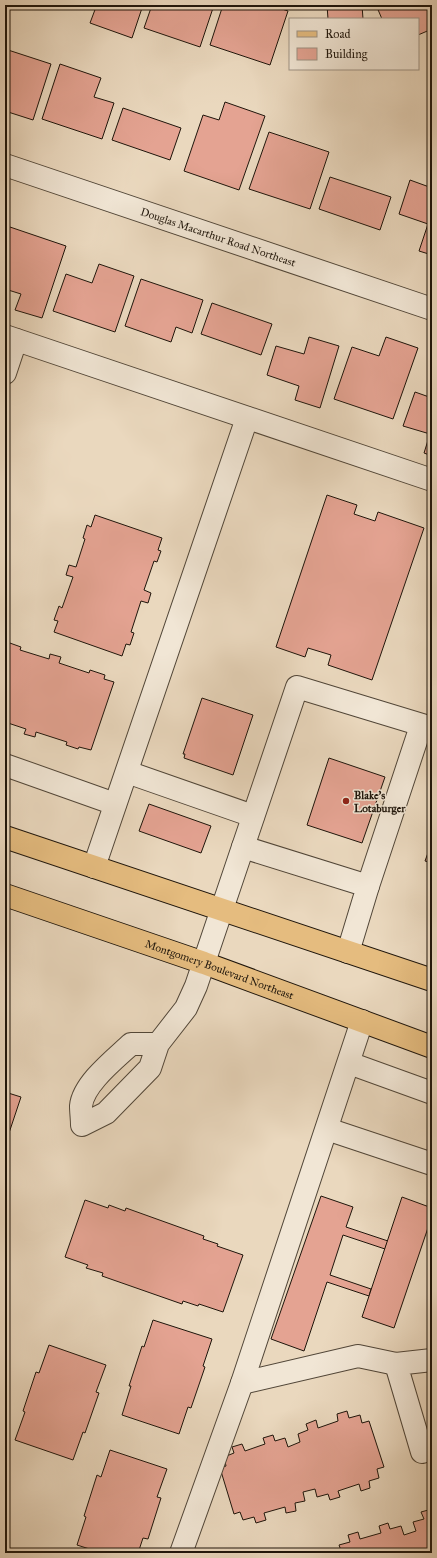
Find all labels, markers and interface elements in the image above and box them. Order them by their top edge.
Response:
legend [289,18,419,70]
text: Road [325,27,351,41]
text: Building [325,47,368,62]
street label: Douglas Macarthur Road Northeast [139,205,298,269]
place label: Blake's Lotaburger [354,789,406,815]
marker: Blake's Lotaburger [341,796,351,806]
street label: Montgomery Boulevard Northeast [143,937,296,1002]

